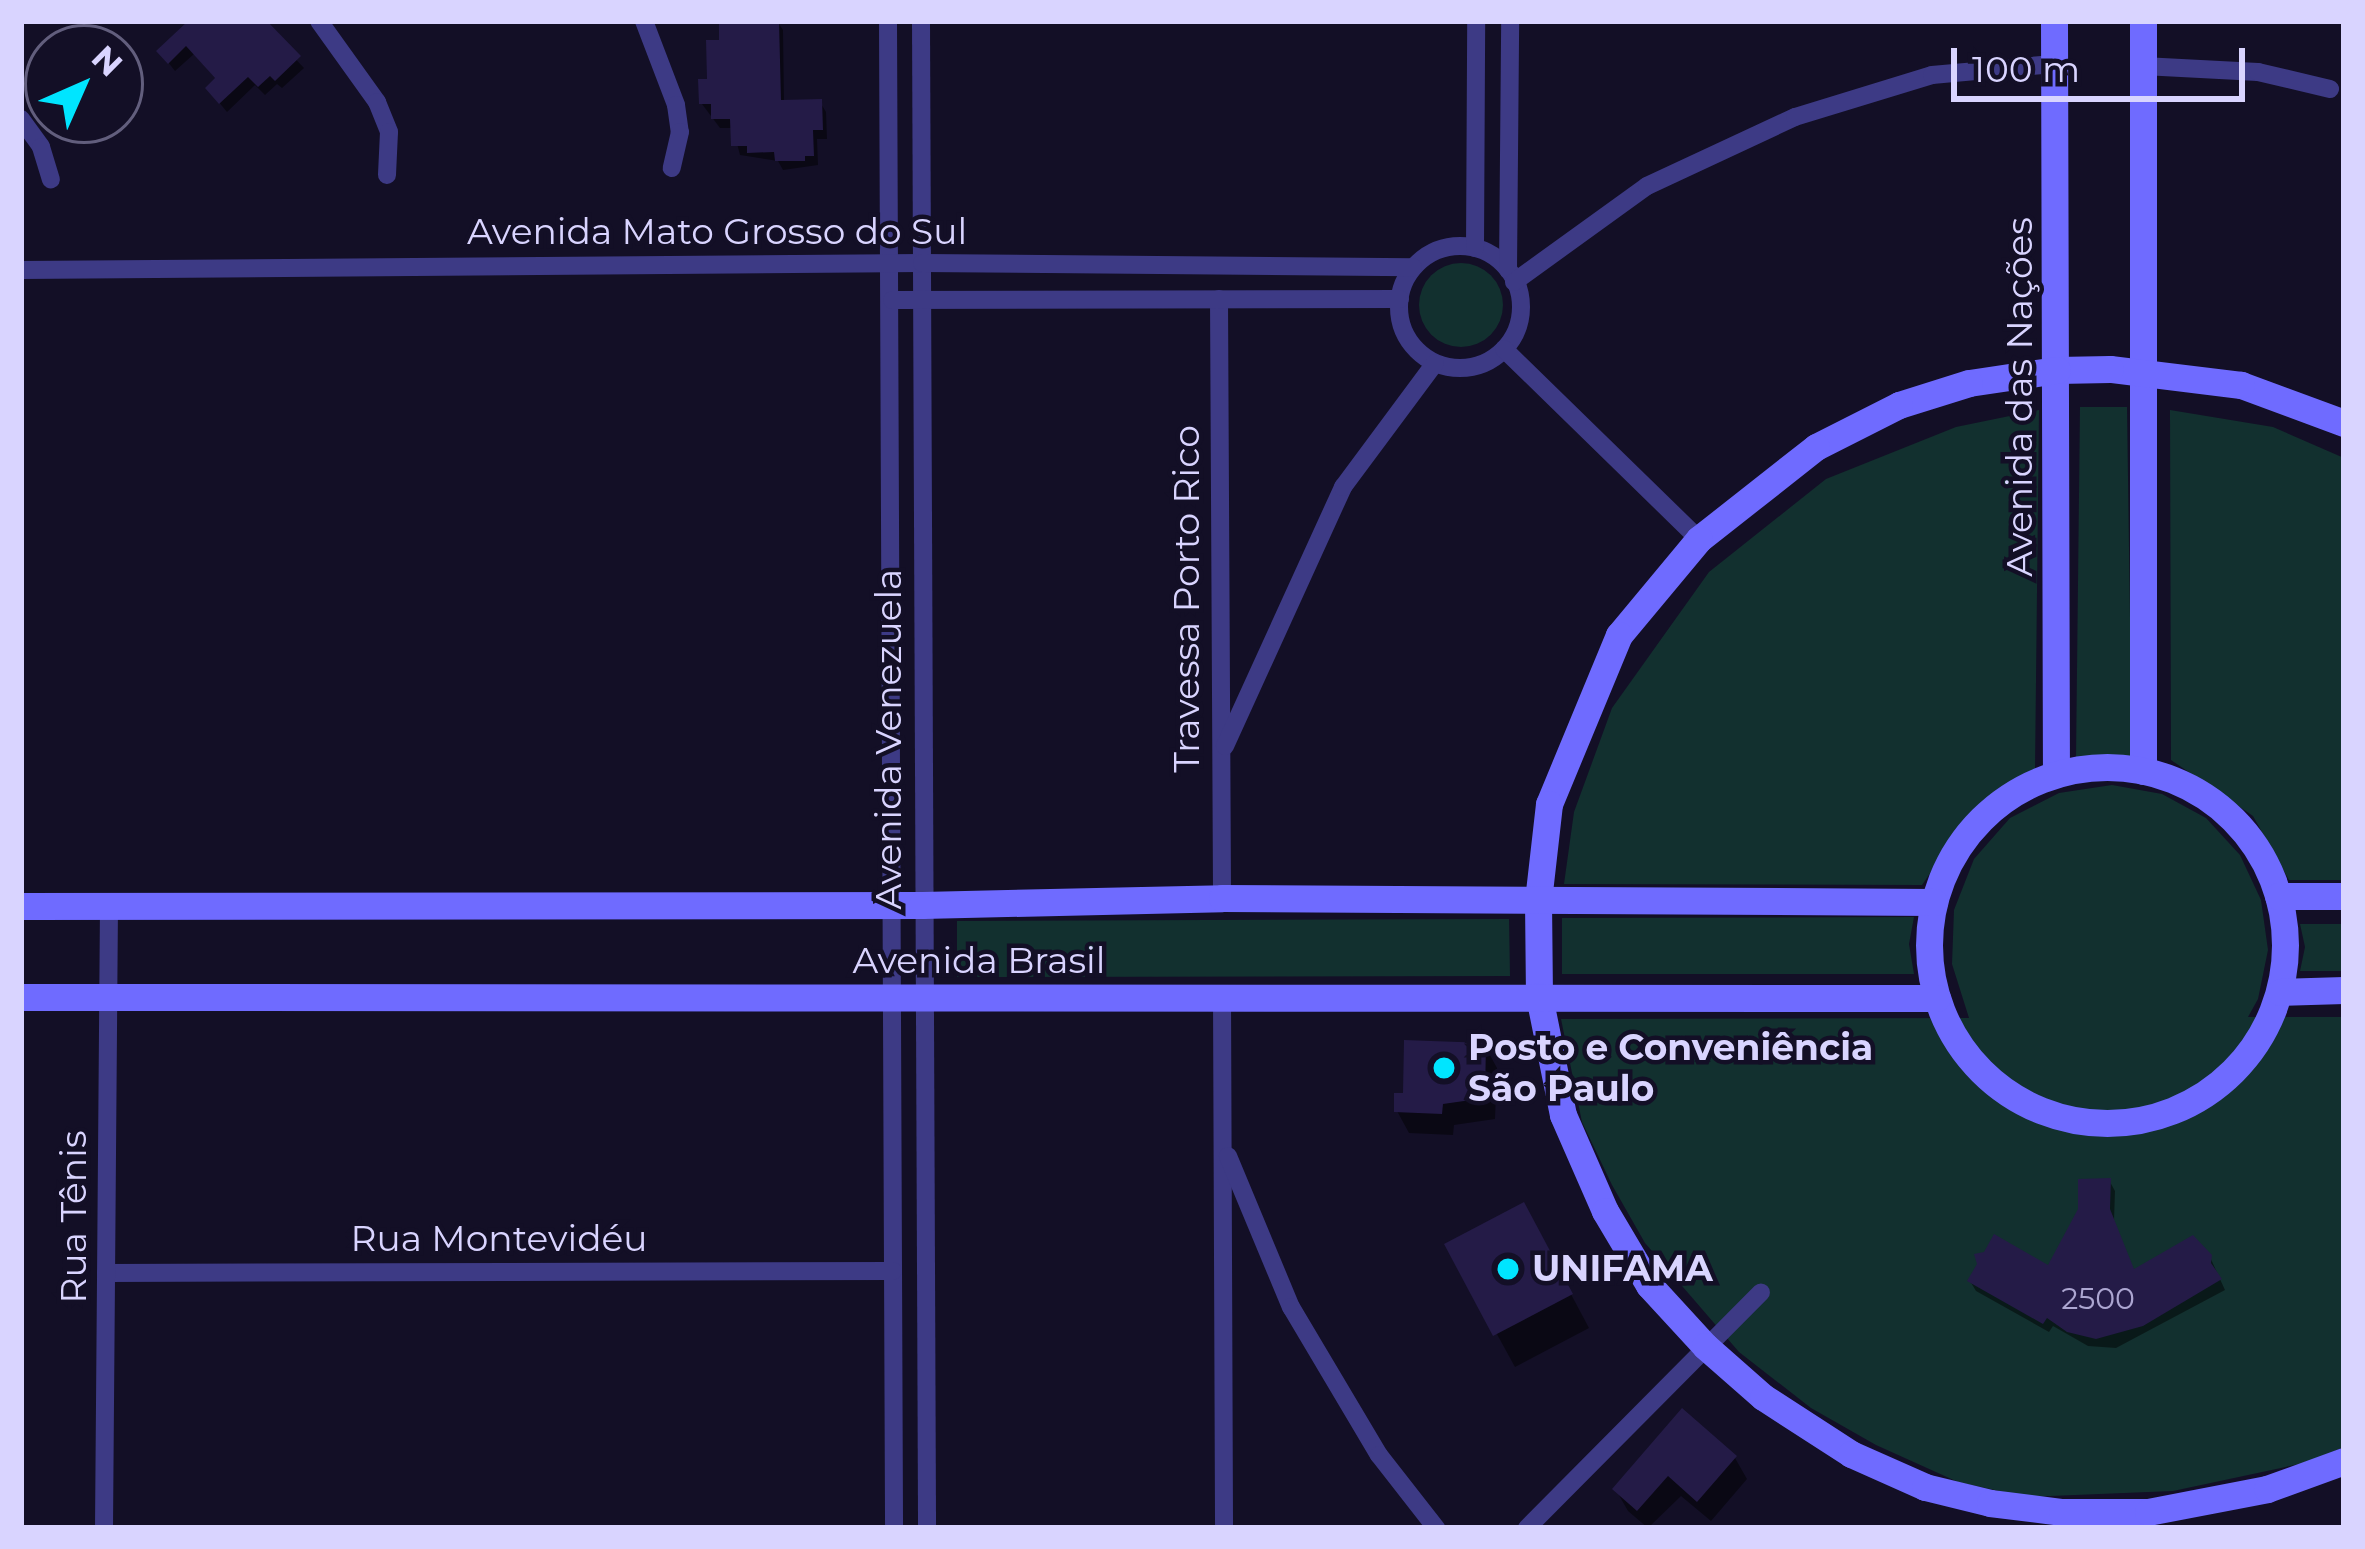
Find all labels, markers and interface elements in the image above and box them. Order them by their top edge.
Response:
north arrow [24,24,144,144]
scale bar [1957,24,2251,98]
text: N [84,37,131,84]
text: 100 m [1972,47,2080,91]
street label: Avenida Mato Grosso do Sul [467,210,967,254]
street label: Avenida das Nações [1998,217,2042,577]
street label: Travessa Porto Rico [1165,425,1209,773]
street label: Avenida Venezuela [867,569,911,909]
street label: Avenida Brasil [853,939,1105,983]
place label: Posto e Conveniência São Paulo [1468,1025,1873,1110]
marker: Posto e Conveniência São Paulo [1431,1055,1457,1081]
street label: Rua Tênis [52,1131,96,1303]
street label: Rua Montevidéu [350,1217,648,1261]
place label: UNIFAMA [1532,1247,1713,1291]
marker: UNIFAMA [1495,1256,1521,1282]
house number: 2500 [2061,1281,2135,1317]

